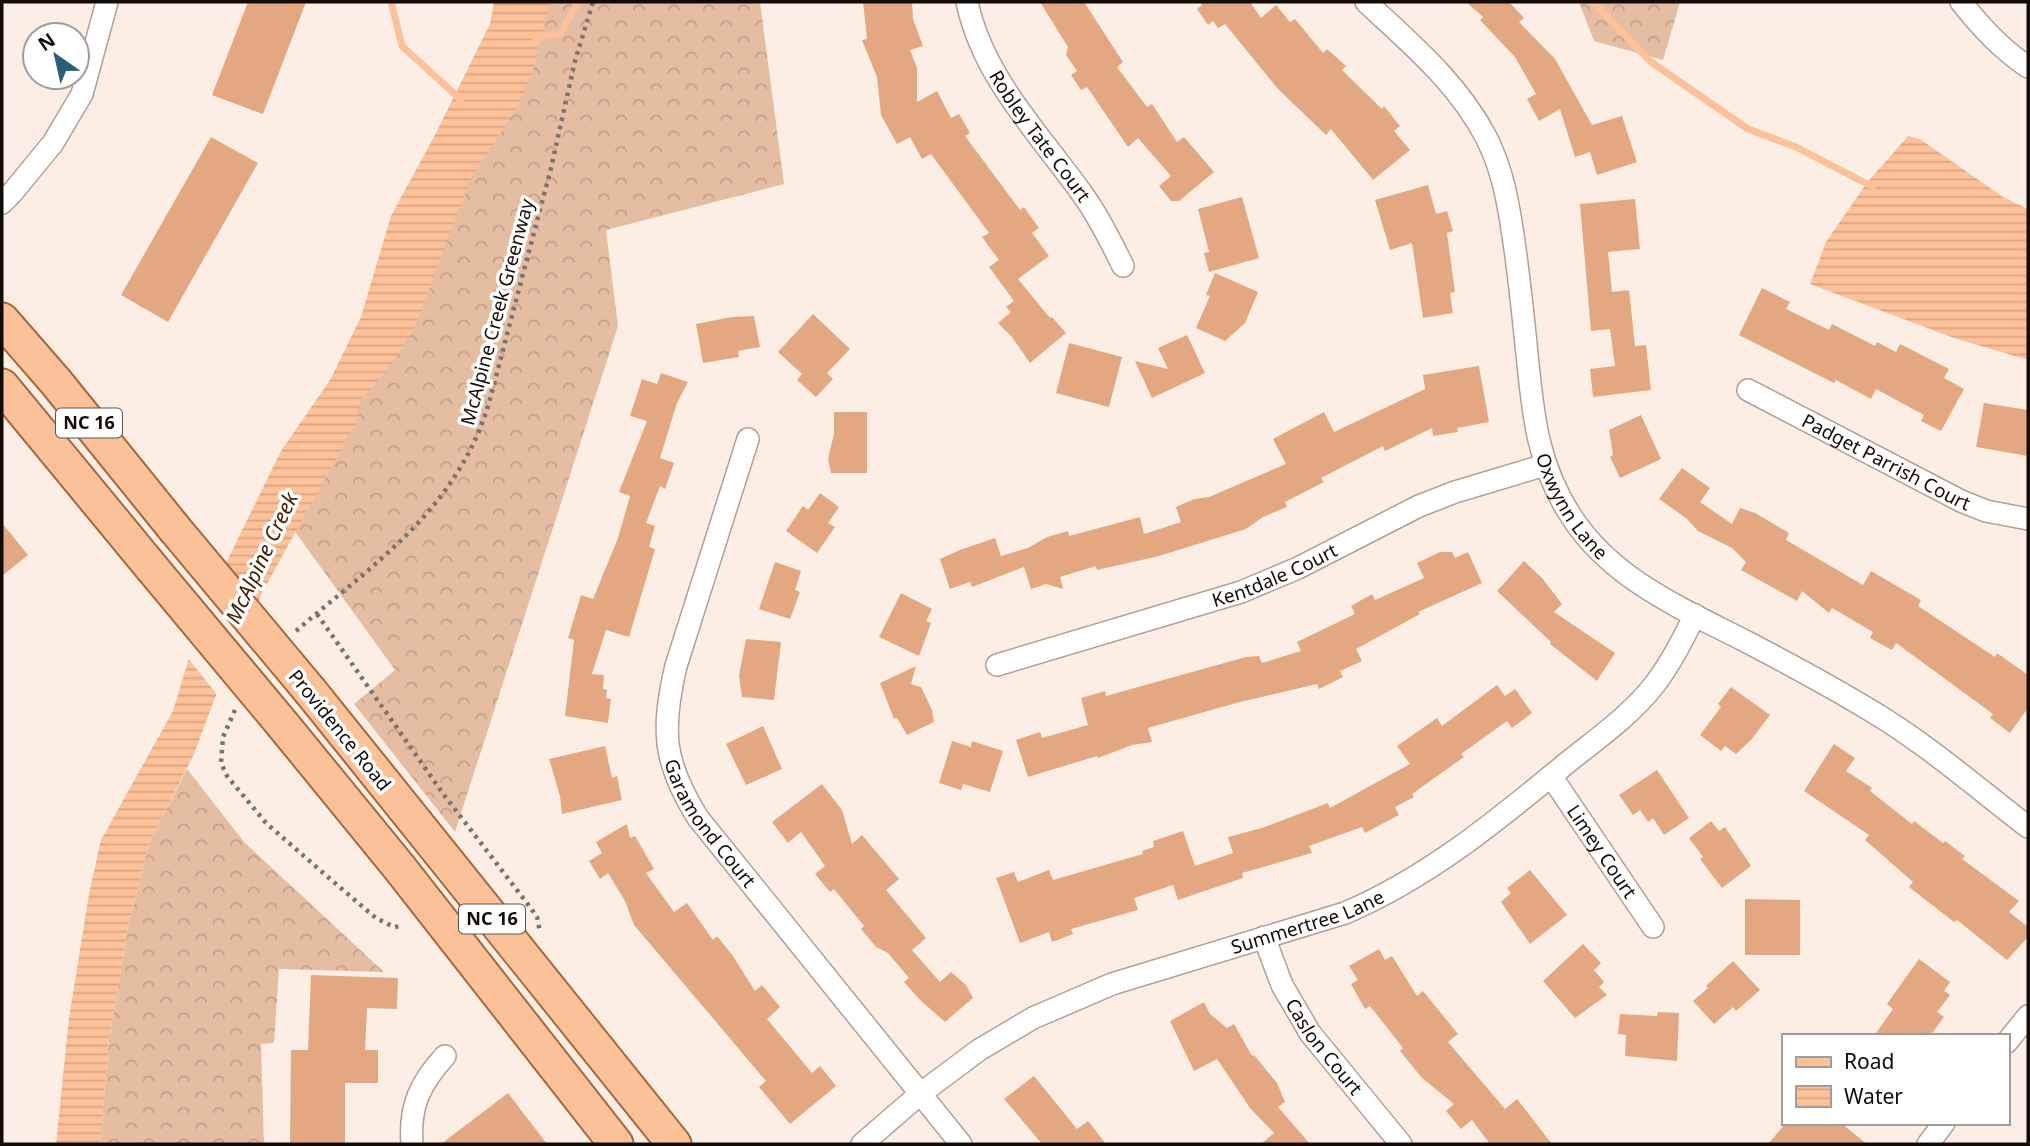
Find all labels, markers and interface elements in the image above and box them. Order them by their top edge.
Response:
north arrow [21,21,91,91]
text: N [33,27,60,57]
street label: Robley Tate Court [983,65,1097,207]
street label: McAlpine Creek Greenway [454,196,540,428]
street label: Padget Parrish Court [1798,407,1974,517]
road number: NC 16 [56,408,122,438]
street label: Oxwynn Lane [1530,450,1614,565]
water label: McAlpine Creek [218,486,304,628]
street label: Kentdale Court [1209,537,1342,613]
street label: Providence Road [283,664,397,796]
street label: Garamond Court [658,756,762,893]
street label: Limey Court [1561,800,1643,903]
street label: Summertree Lane [1228,884,1388,960]
road number: NC 16 [459,904,525,934]
street label: Caslon Court [1279,993,1369,1101]
legend [1782,1034,2009,1125]
text: Road [1844,1047,1894,1075]
text: Water [1844,1082,1903,1110]

